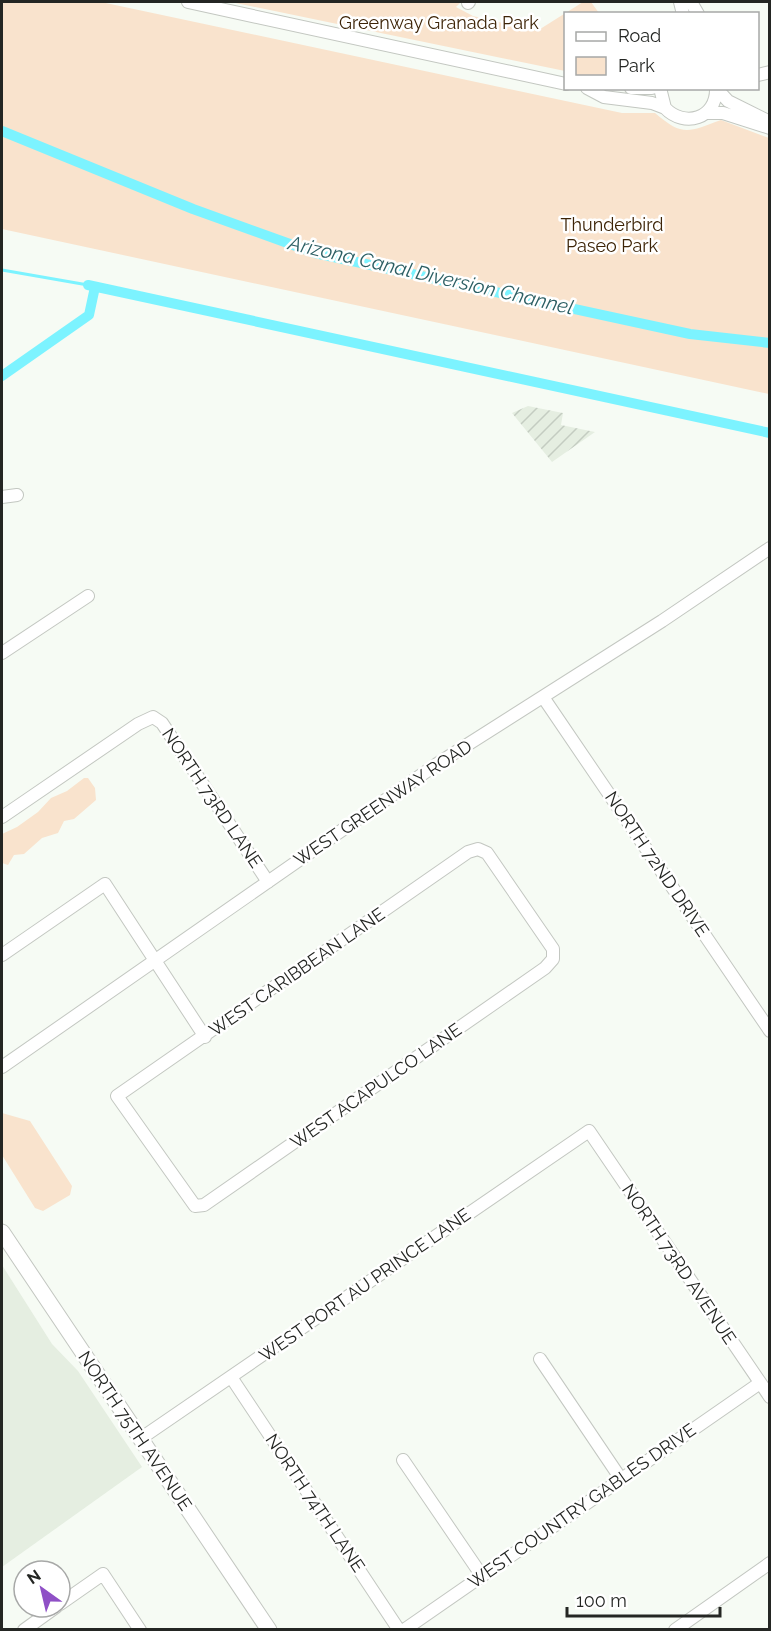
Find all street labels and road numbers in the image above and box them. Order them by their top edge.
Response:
street label: NORTH 73RD LANE [158,724,267,872]
street label: WEST GREENWAY ROAD [290,735,476,870]
street label: NORTH 72ND DRIVE [601,787,714,940]
street label: WEST CARIBBEAN LANE [205,903,388,1040]
street label: WEST ACAPULCO LANE [286,1019,465,1153]
street label: NORTH 73RD AVENUE [618,1180,741,1348]
street label: WEST PORT AU PRINCE LANE [255,1203,474,1366]
street label: NORTH 75TH AVENUE [74,1347,197,1514]
street label: WEST COUNTRY GABLES DRIVE [464,1419,700,1592]
street label: NORTH 74TH LANE [261,1430,369,1576]

